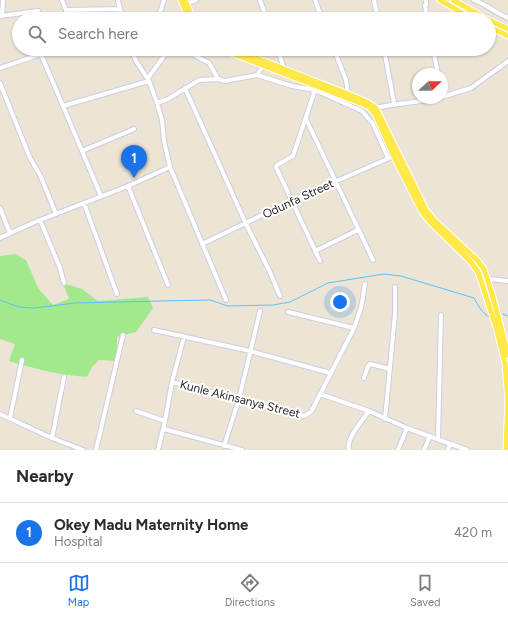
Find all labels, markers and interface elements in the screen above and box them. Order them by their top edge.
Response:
search box [12,12,496,56]
icon: search [26,23,48,45]
text: Search here [58,25,138,43]
north arrow [412,68,448,104]
pin: 1 [121,145,147,178]
street label: Odunfa Street [260,176,336,222]
your location [330,292,350,312]
street label: Kunle Akinsanya Street [178,377,302,421]
text: Nearby [16,466,74,486]
text: Okey Madu Maternity Home [54,516,248,534]
text: 1 [26,525,32,540]
text: 420 m [454,525,492,540]
text: Hospital [54,534,102,549]
tab: Map [68,572,90,609]
tab: Directions [225,572,275,609]
tab: Saved [410,572,440,609]

